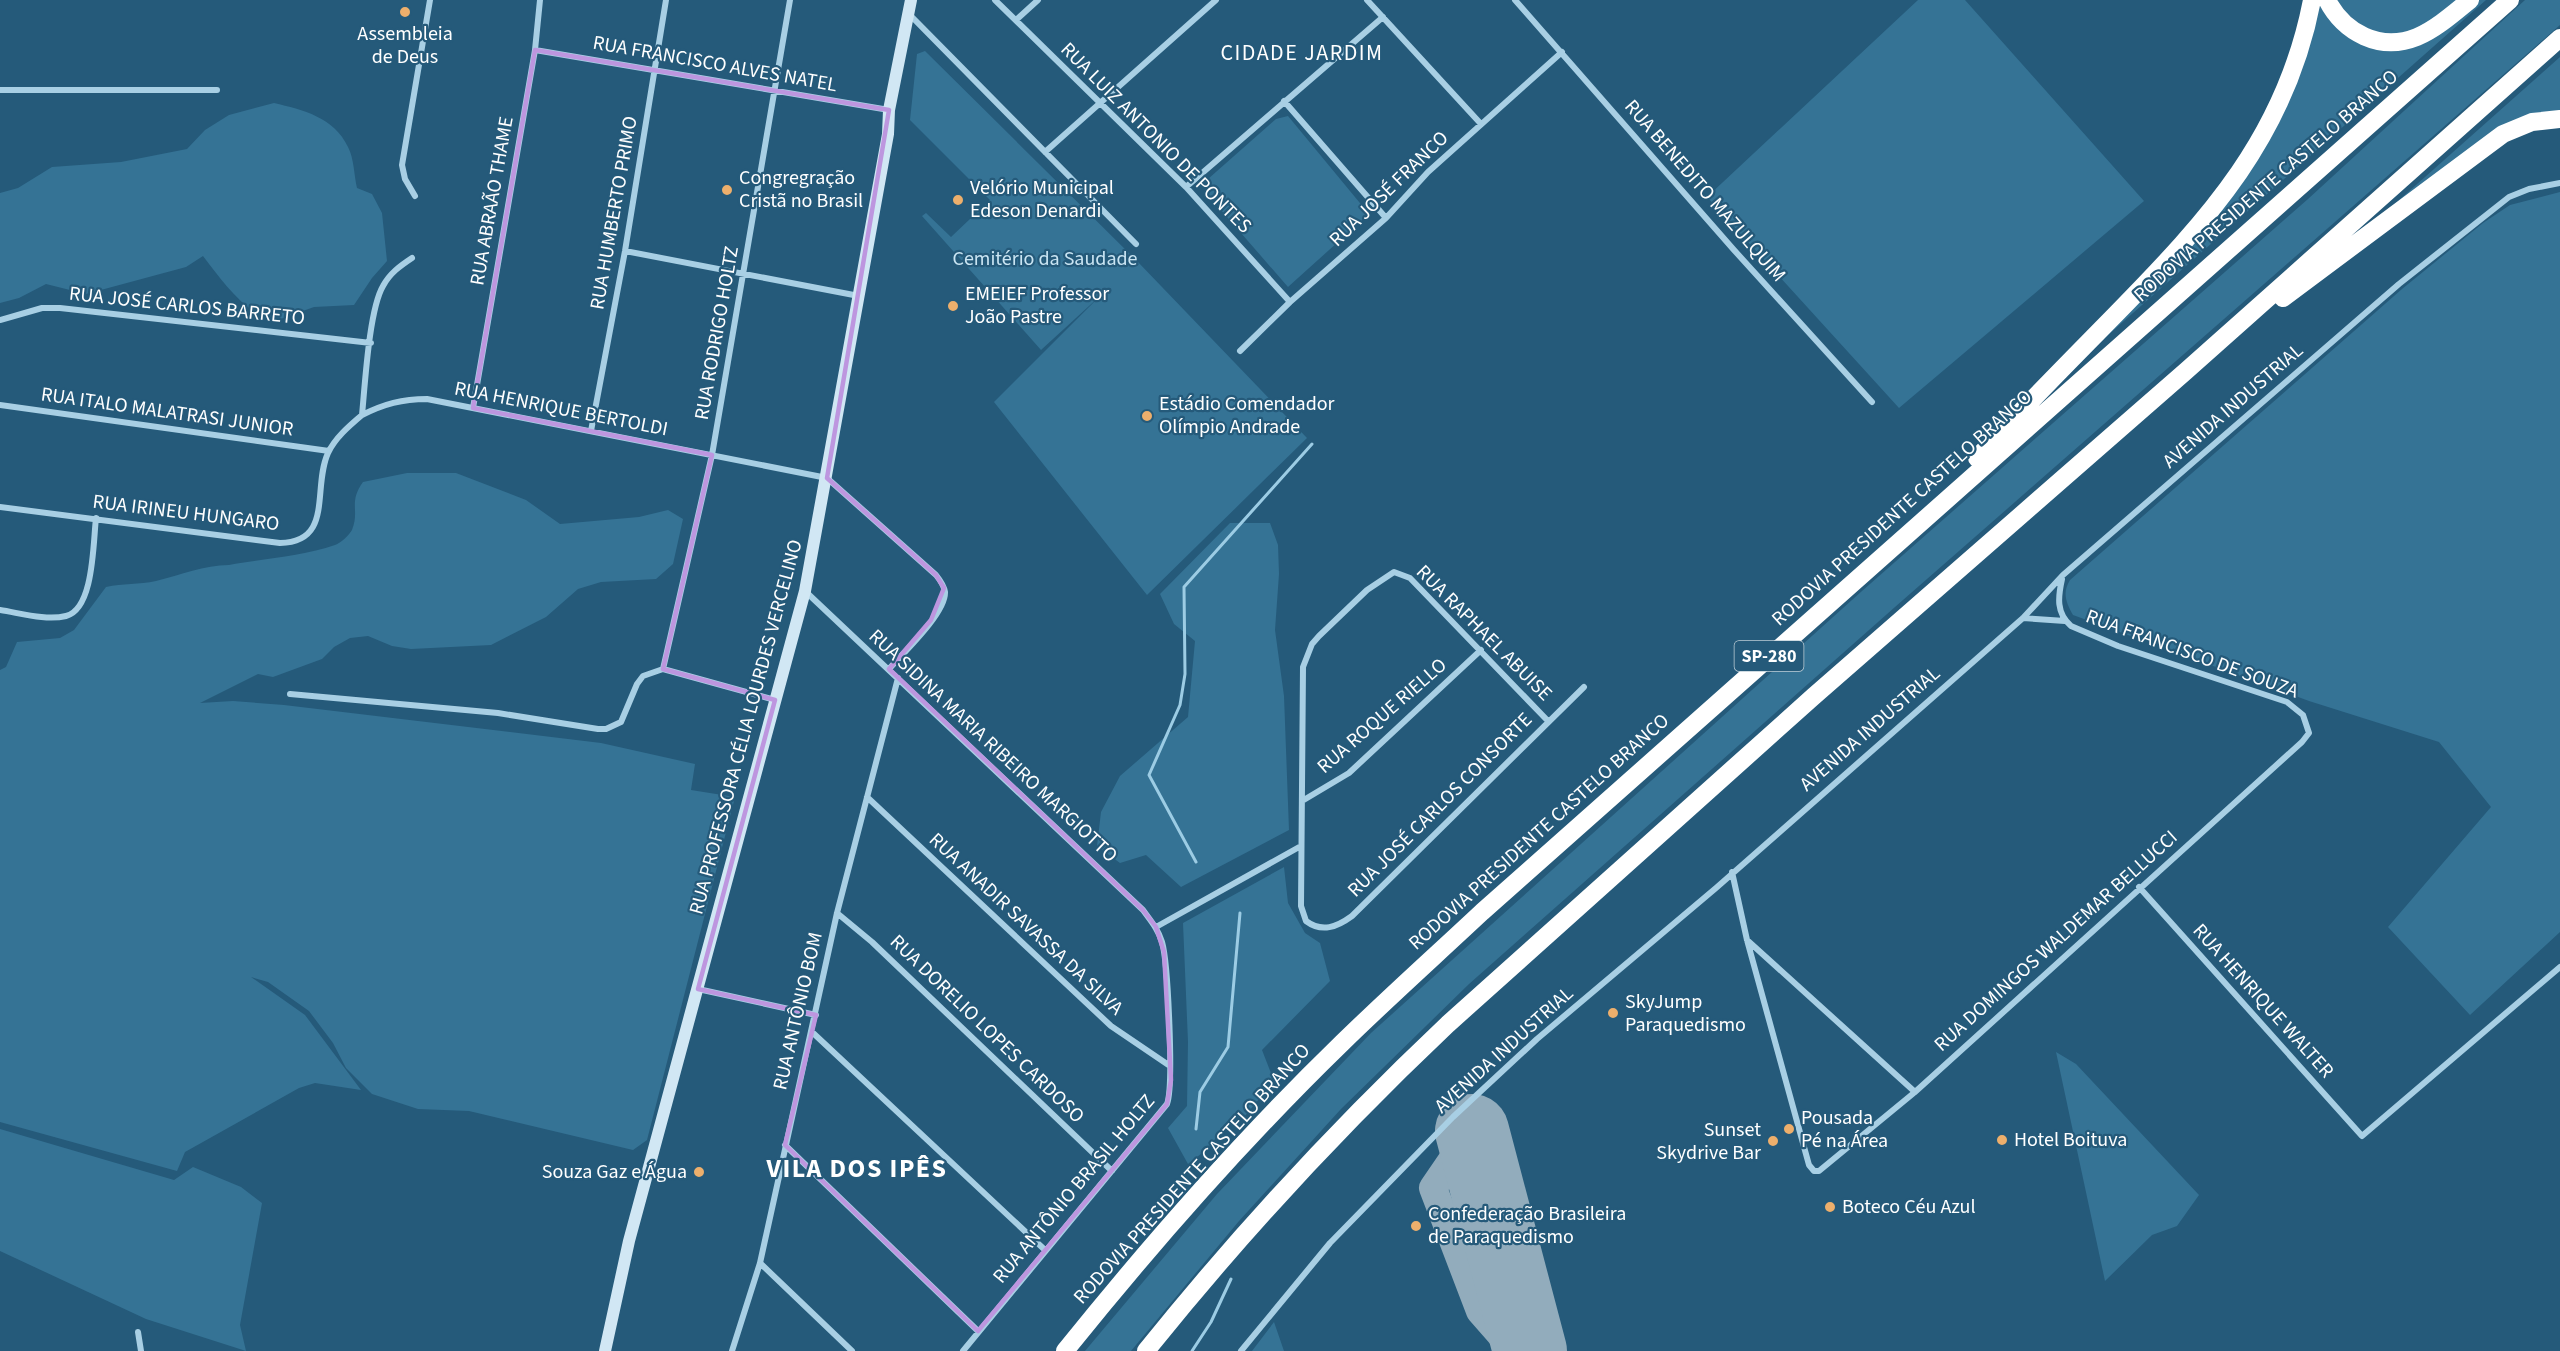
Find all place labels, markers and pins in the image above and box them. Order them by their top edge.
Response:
marker: Assembleia de Deus [398,5,412,19]
place label: Assembleia de Deus [357,20,453,71]
place label: Congregração Cristã no Brasil [739,164,863,215]
place label: Velório Municipal Edeson Denardi [970,174,1114,225]
marker: Congregração Cristã no Brasil [720,183,734,197]
marker: Velório Municipal Edeson Denardi [951,193,965,207]
place label: EMEIEF Professor João Pastre [965,280,1109,331]
marker: EMEIEF Professor João Pastre [946,299,960,313]
place label: Estádio Comendador Olímpio Andrade [1159,390,1335,441]
marker: Estádio Comendador Olímpio Andrade [1140,409,1154,423]
place label: SkyJump Paraquedismo [1625,988,1746,1039]
marker: SkyJump Paraquedismo [1606,1006,1620,1020]
place label: Pousada Pé na Área [1801,1104,1888,1155]
place label: Sunset Skydrive Bar [1656,1116,1761,1167]
marker: Pousada Pé na Área [1782,1122,1796,1136]
place label: Hotel Boituva [2014,1126,2127,1154]
marker: Hotel Boituva [1995,1133,2009,1147]
marker: Sunset Skydrive Bar [1766,1134,1780,1148]
place label: Souza Gaz e Água [542,1158,687,1186]
marker: Souza Gaz e Água [692,1165,706,1179]
place label: Boteco Céu Azul [1842,1193,1976,1221]
place label: Confederação Brasileira de Paraquedismo [1428,1200,1626,1251]
marker: Boteco Céu Azul [1823,1200,1837,1214]
marker: Confederação Brasileira de Paraquedismo [1409,1219,1423,1233]

